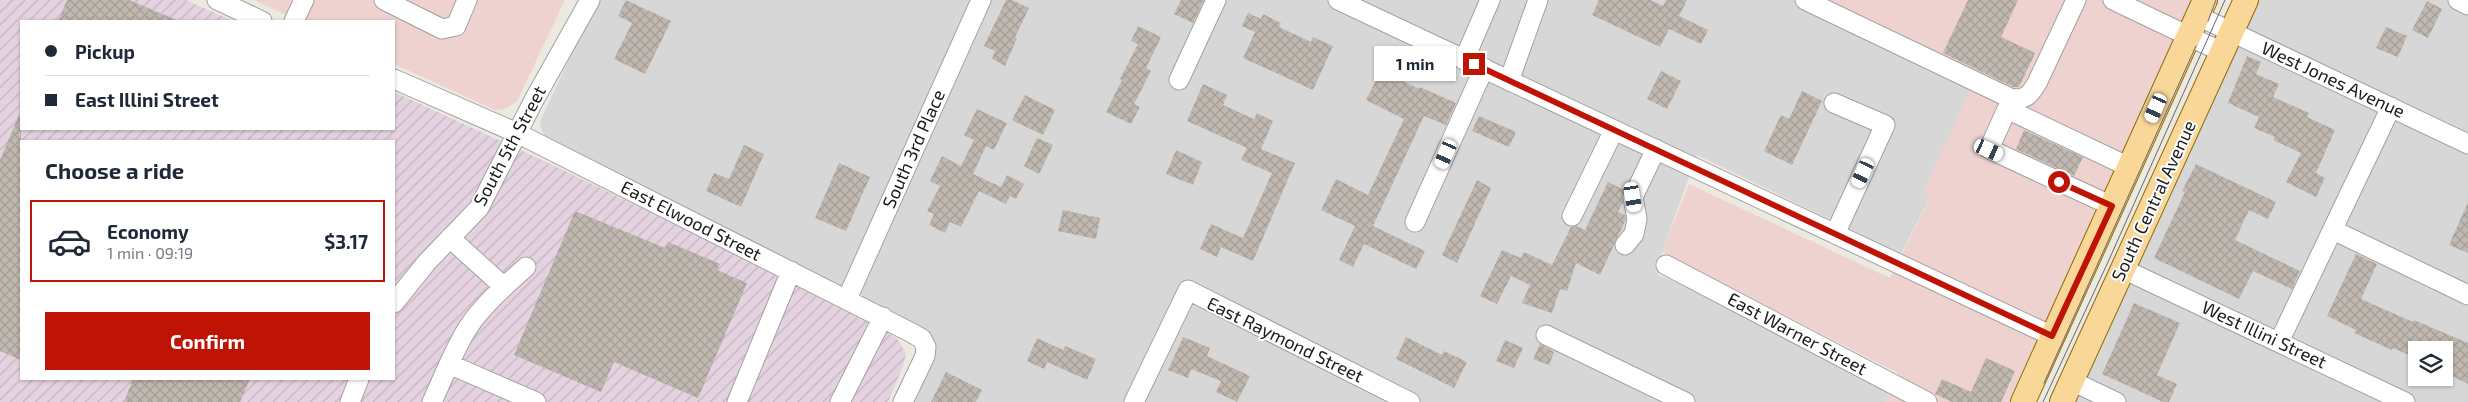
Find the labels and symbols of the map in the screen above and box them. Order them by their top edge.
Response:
street label: West Jones Avenue [2258,36,2409,122]
callout: 1 min [1374,46,1456,82]
route end [1463,53,1485,75]
street label: South 5th Street [468,82,550,209]
street label: South 3rd Place [877,86,949,211]
car [2143,91,2168,125]
street label: South Central Avenue [2106,117,2200,285]
car [1433,137,1458,171]
car [1972,137,2005,163]
car [1849,156,1876,190]
route start [2048,171,2070,193]
street label: East Elwood Street [618,175,766,265]
car [1623,181,1642,213]
street label: East Warner Street [1724,287,1871,379]
street label: East Raymond Street [1204,292,1367,387]
street label: West Illini Street [2198,296,2330,373]

